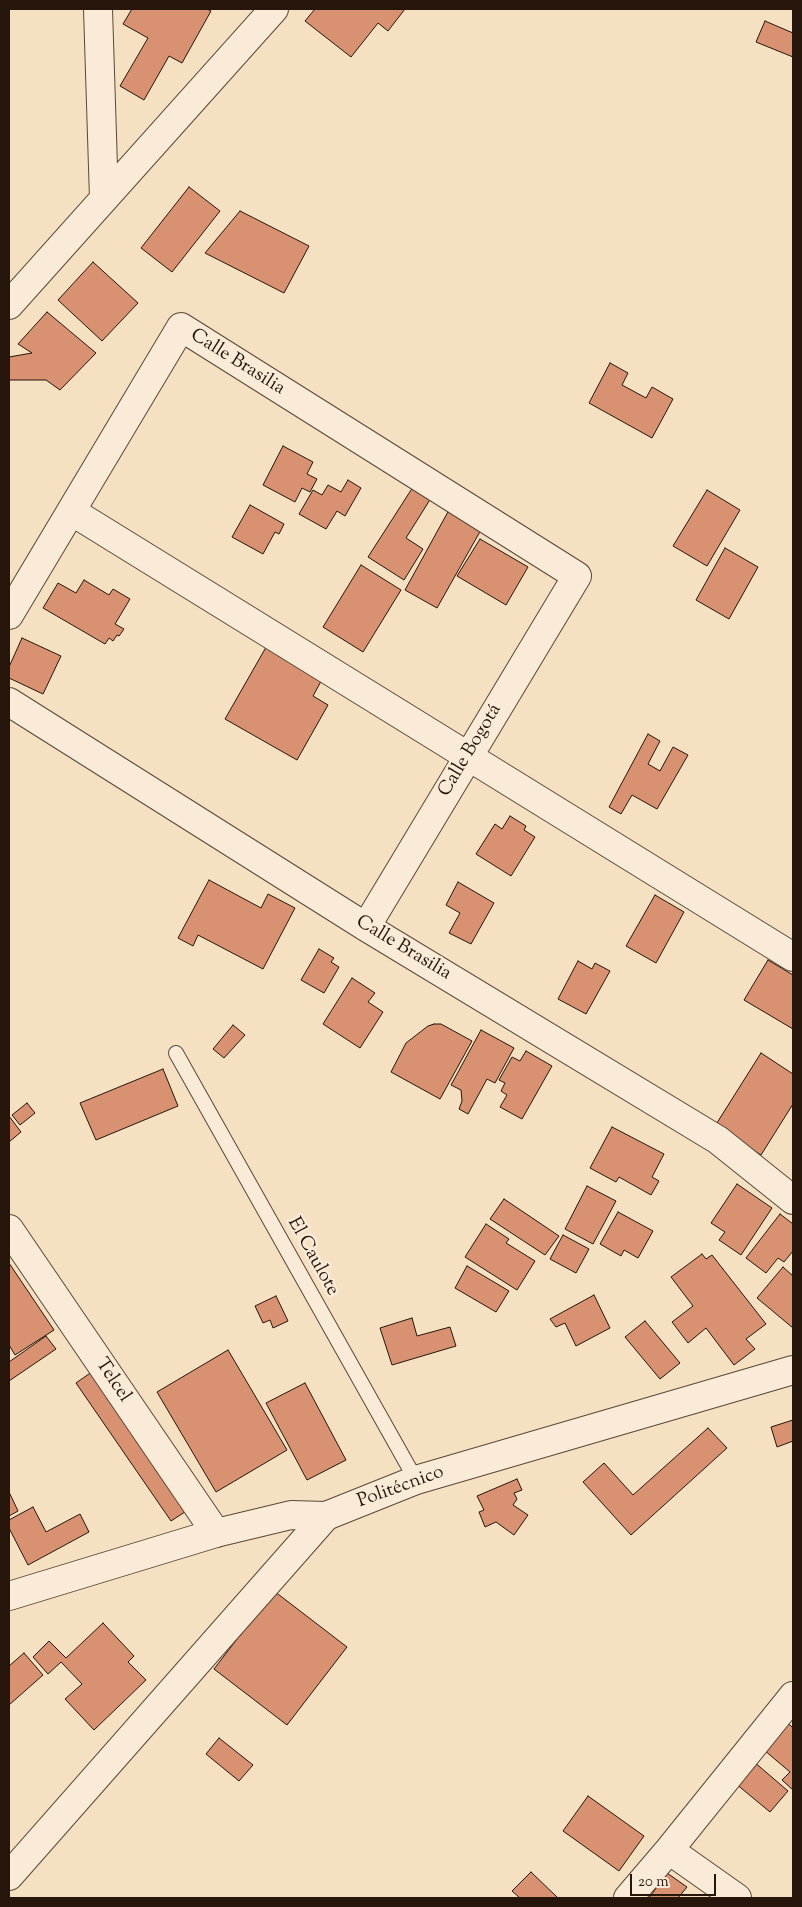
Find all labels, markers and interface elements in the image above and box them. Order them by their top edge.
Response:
street label: Calle Brasilia [185,325,289,401]
street label: Calle Bogotá [434,700,508,802]
street label: Calle Brasilia [351,912,455,986]
street label: El Caulote [281,1214,343,1300]
street label: Telcel [89,1355,135,1407]
street label: Politécnico [355,1462,447,1514]
scale bar [632,1864,718,1896]
text: 20 m [638,1872,669,1893]

